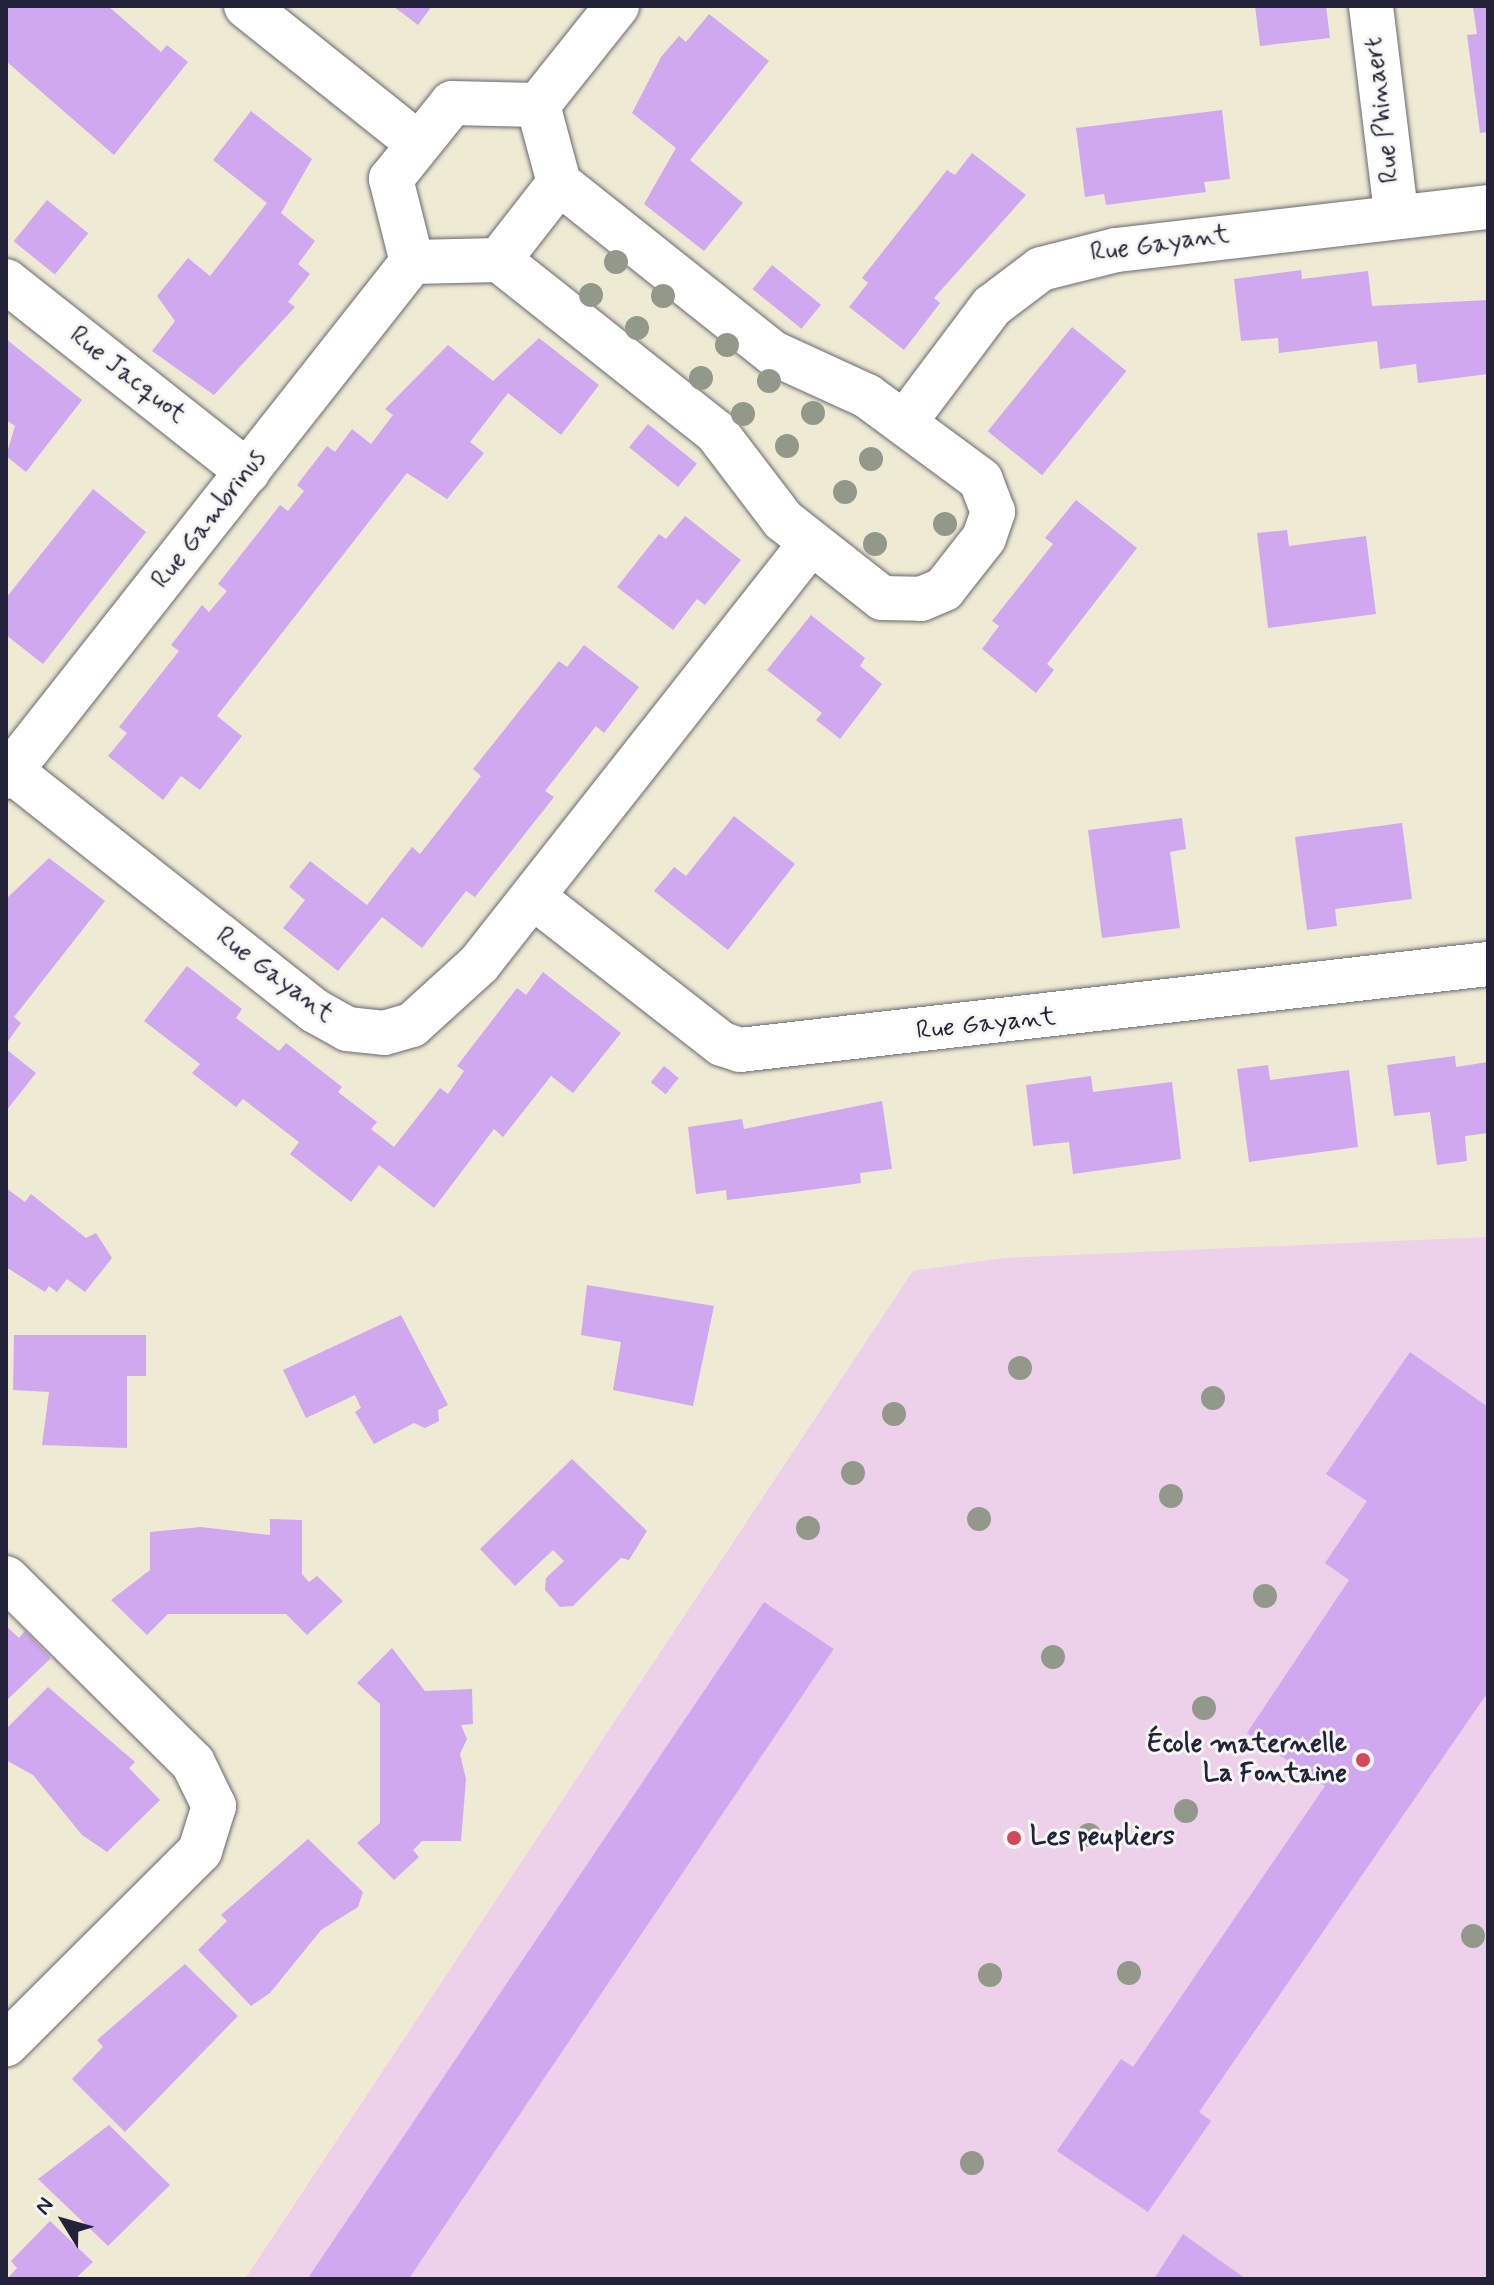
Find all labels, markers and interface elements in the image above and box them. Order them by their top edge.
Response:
street label: Rue Phinaert [1359,36,1407,184]
street label: Rue Gayant [1091,220,1229,270]
street label: Rue Jacquot [65,323,189,429]
street label: Rue Gambrinus [145,444,275,596]
street label: Rue Gayant [210,923,338,1029]
street label: Rue Gayant [917,1002,1055,1048]
place label: École maternelle La Fontaine [1169,1729,1347,1790]
marker: École maternelle La Fontaine [1354,1751,1372,1769]
place label: Les peupliers [1030,1822,1172,1854]
marker: Les peupliers [1005,1829,1023,1847]
north arrow [24,2181,104,2261]
text: N [29,2192,60,2221]

